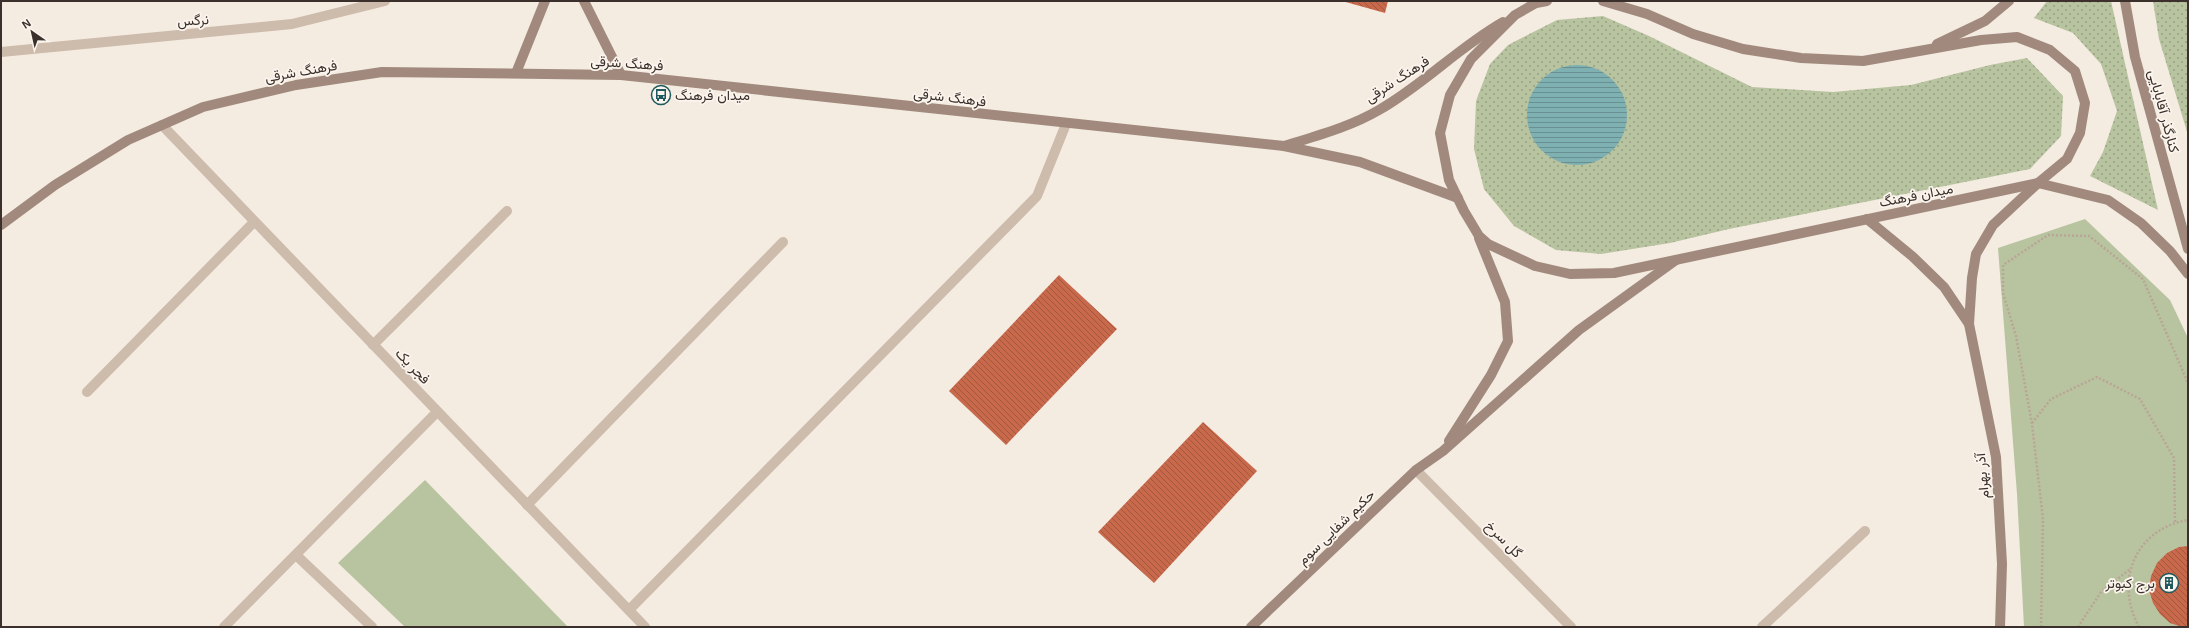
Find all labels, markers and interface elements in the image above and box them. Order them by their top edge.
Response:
street label: نرگس [177,11,209,30]
north arrow [12,12,52,52]
text: N [20,16,33,31]
street label: فرهنگ شرقی [590,52,664,75]
street label: فرهنگ شرقی [1362,52,1433,106]
street label: فرهنگ شرقی [264,57,339,86]
street label: کنارگذر آقابابایی [2144,68,2183,154]
bus stop icon: میدان فرهنگ [650,84,672,106]
street label: فرهنگ شرقی [913,85,987,110]
place label: میدان فرهنگ [675,87,750,104]
street label: میدان فرهنگ [1878,180,1955,211]
street label: فجر یک [392,345,434,388]
street label: آذر بهرام [1972,451,1993,499]
street label: حکیم شفایی سوم [1294,486,1379,569]
street label: گل سرخ [1480,517,1526,563]
building icon: برج کبوتر [2158,572,2180,594]
place label: برج کبوتر [2104,575,2155,594]

